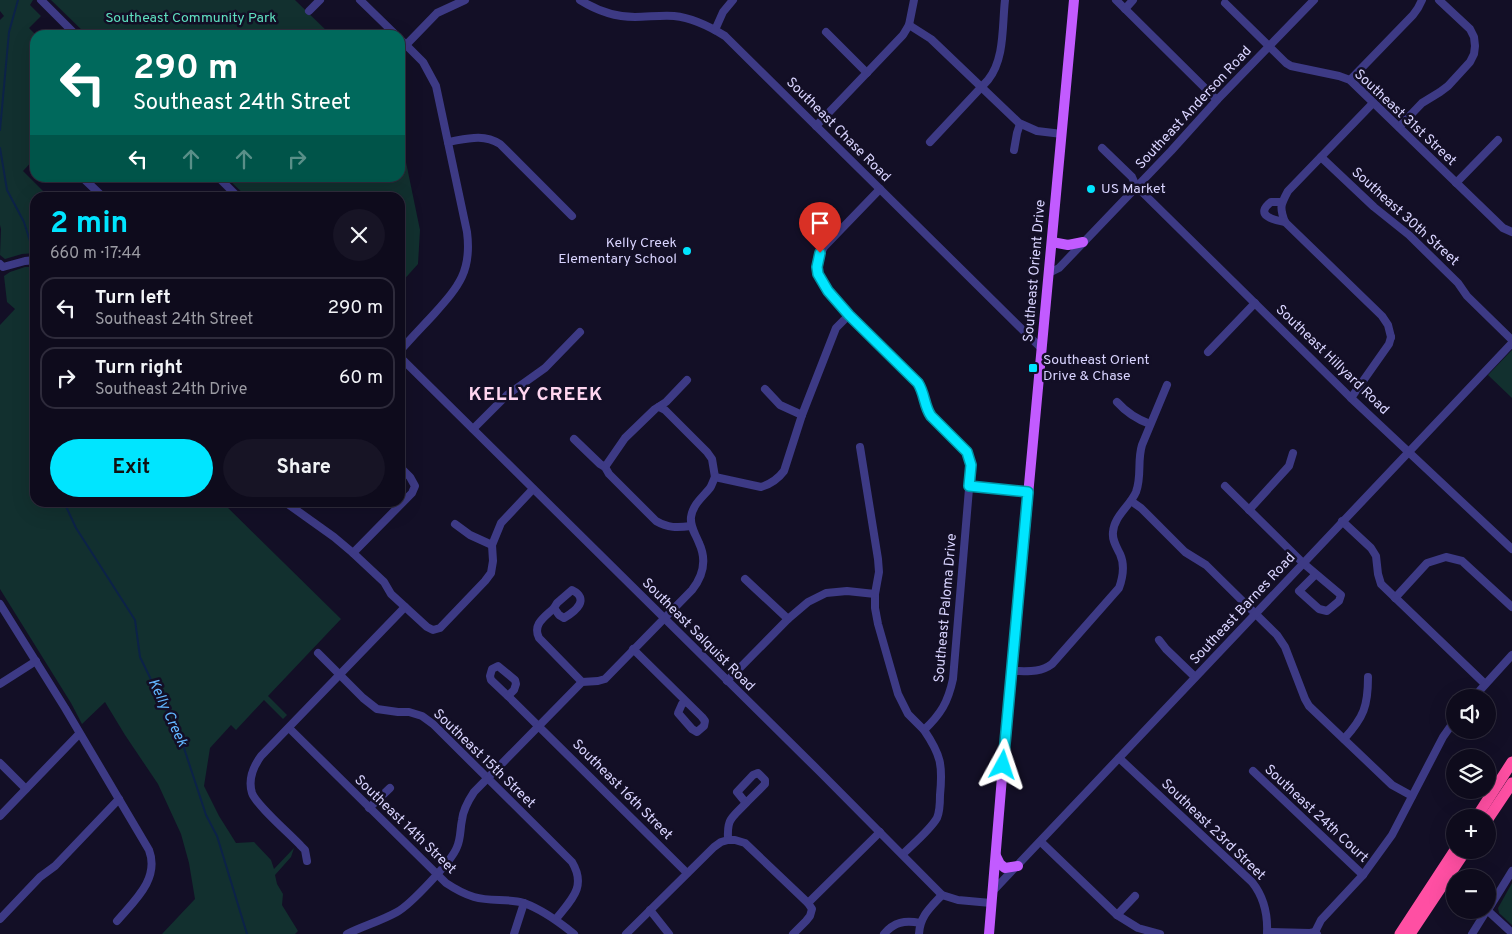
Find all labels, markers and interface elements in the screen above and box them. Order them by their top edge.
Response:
park label: Southeast Community Park [105,10,277,27]
street label: Southeast Anderson Road [1132,43,1256,173]
text: 290 m [133,47,238,91]
icon: left [50,50,115,115]
street label: Southeast 31st Street [1350,66,1460,170]
street label: Southeast Chase Road [782,74,894,186]
text: Southeast 24th Street [133,90,351,117]
icon: left [124,145,152,173]
icon: ahead [177,145,205,173]
icon: ahead [230,145,258,173]
icon: right [283,145,311,173]
street label: Southeast 30th Street [1348,164,1462,270]
place label: US Market [1101,181,1166,198]
marker: US Market [1085,183,1097,195]
street label: Southeast Orient Drive [1020,199,1050,343]
pin [799,202,841,253]
text: 2 min [50,206,128,243]
button: close [333,209,385,261]
icon: arrive [806,209,834,237]
place label: Kelly Creek Elementary School [558,235,677,268]
text: 660 m · 17:44 [50,244,141,264]
marker: Kelly Creek Elementary School [681,245,693,257]
text: Turn left [95,286,171,310]
icon: left [52,294,80,322]
text: 290 m [327,296,383,320]
street label: Southeast Hillyard Road [1272,302,1392,418]
text: Southeast 24th Street [95,310,253,330]
place label: Southeast Orient Drive & Chase [1043,352,1150,385]
text: Turn right [95,356,183,380]
marker: Southeast Orient Drive & Chase [1027,362,1039,374]
icon: right [52,364,80,392]
text: 60 m [339,366,383,390]
text: Southeast 24th Drive [95,380,247,400]
district label: KELLY CREEK [468,383,604,407]
button: Exit [50,439,213,497]
button: Share [223,439,385,497]
street label: Southeast Paloma Drive [931,533,961,683]
street label: Southeast Barnes Road [1187,550,1299,668]
street label: Southeast Salquist Road [638,575,758,695]
water label: Kelly Creek [143,676,191,751]
map controls [1446,689,1496,919]
button: sound [1446,689,1496,739]
street label: Southeast 15th Street [429,706,539,812]
street label: Southeast 16th Street [568,736,676,844]
position arrow [976,738,1028,790]
button: layers [1446,749,1496,799]
street label: Southeast 24th Court [1260,761,1372,867]
street label: Southeast 14th Street [350,772,460,878]
street label: Southeast 23rd Street [1157,776,1269,884]
button: + [1446,809,1496,859]
button: − [1446,869,1496,919]

